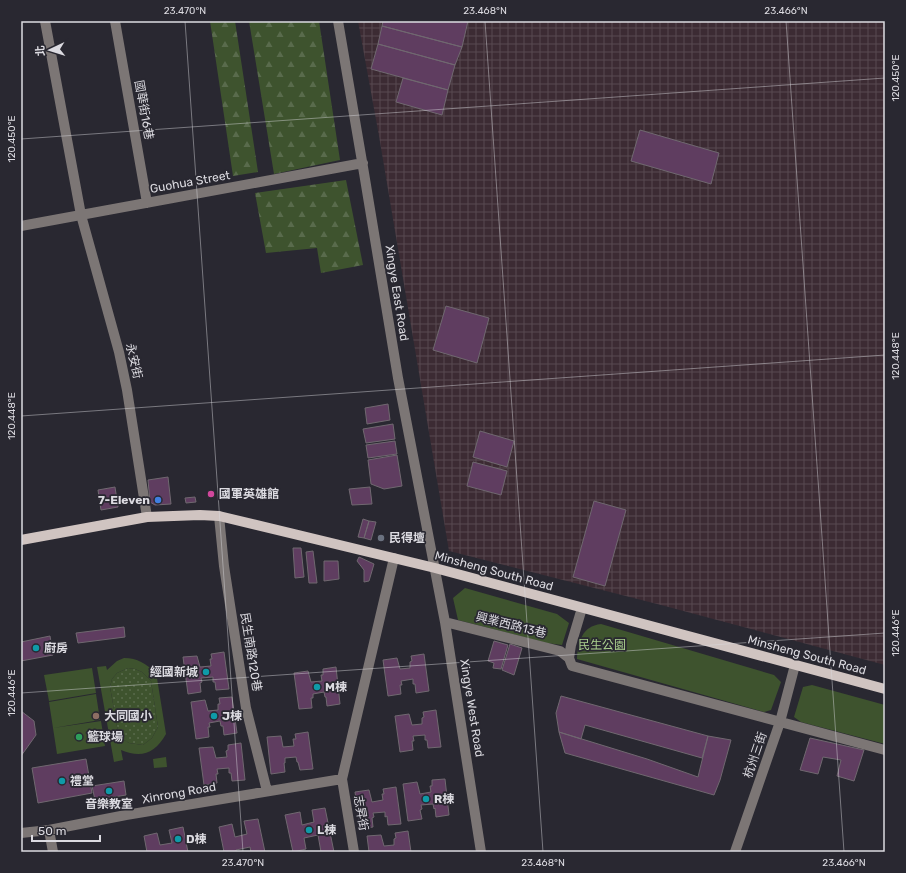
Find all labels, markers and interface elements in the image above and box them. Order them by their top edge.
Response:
text: 23.470°N [164,5,206,17]
text: 23.468°N [463,5,507,17]
text: 23.466°N [764,5,808,17]
north arrow [30,30,70,70]
text: 北 [34,45,47,57]
text: 120.450°E [890,54,902,102]
street label: 國華街16巷 [132,79,156,141]
text: 120.450°E [6,115,18,163]
street label: Guohua Street [149,168,231,196]
street label: Xingye East Road [382,244,412,342]
text: 120.448°E [890,332,902,380]
street label: 永安街 [123,342,145,380]
text: 120.448°E [6,392,18,440]
place label: 國軍英雄館 [219,487,279,501]
marker: 國軍英雄館 [206,489,216,499]
place label: 7-Eleven [98,493,150,507]
marker: 7-Eleven [153,495,163,505]
place label: 民得壇 [389,531,425,545]
marker: 民得壇 [376,533,386,543]
street label: Minsheng South Road [433,548,555,594]
street label: 興業西路13巷 [474,609,548,641]
text: 120.446°E [890,609,902,657]
street label: 民生南路120巷 [238,611,264,693]
street label: Minsheng South Road [746,632,868,678]
park label: 民生公園 [578,638,626,652]
place label: 廚房 [44,641,68,655]
marker: 廚房 [31,643,41,653]
street label: Xingye West Road [457,658,487,758]
place label: 經國新城 [150,665,198,679]
marker: 經國新城 [201,667,211,677]
text: 120.446°E [6,669,18,717]
place label: M棟 [325,680,347,694]
marker: M棟 [312,682,322,692]
place label: 大同國小 [104,709,152,723]
place label: J棟 [222,709,242,723]
marker: 大同國小 [91,711,101,721]
marker: J棟 [209,711,219,721]
place label: 籃球場 [87,730,123,744]
street label: 杭州三街 [741,730,769,780]
marker: 籃球場 [74,732,84,742]
place label: 禮堂 [70,774,94,788]
marker: 禮堂 [57,776,67,786]
street label: Xinrong Road [141,780,217,806]
marker: 音樂教室 [104,786,114,796]
place label: R棟 [434,792,454,806]
street label: 志昇街 [351,794,371,832]
marker: R棟 [421,794,431,804]
place label: 音樂教室 [85,797,133,811]
scale bar [32,817,100,843]
place label: L棟 [317,823,336,837]
text: 50 m [38,824,66,838]
marker: L棟 [304,825,314,835]
place label: D棟 [186,832,207,846]
marker: D棟 [173,834,183,844]
text: 23.470°N [222,857,264,869]
text: 23.468°N [521,857,565,869]
text: 23.466°N [822,857,866,869]

